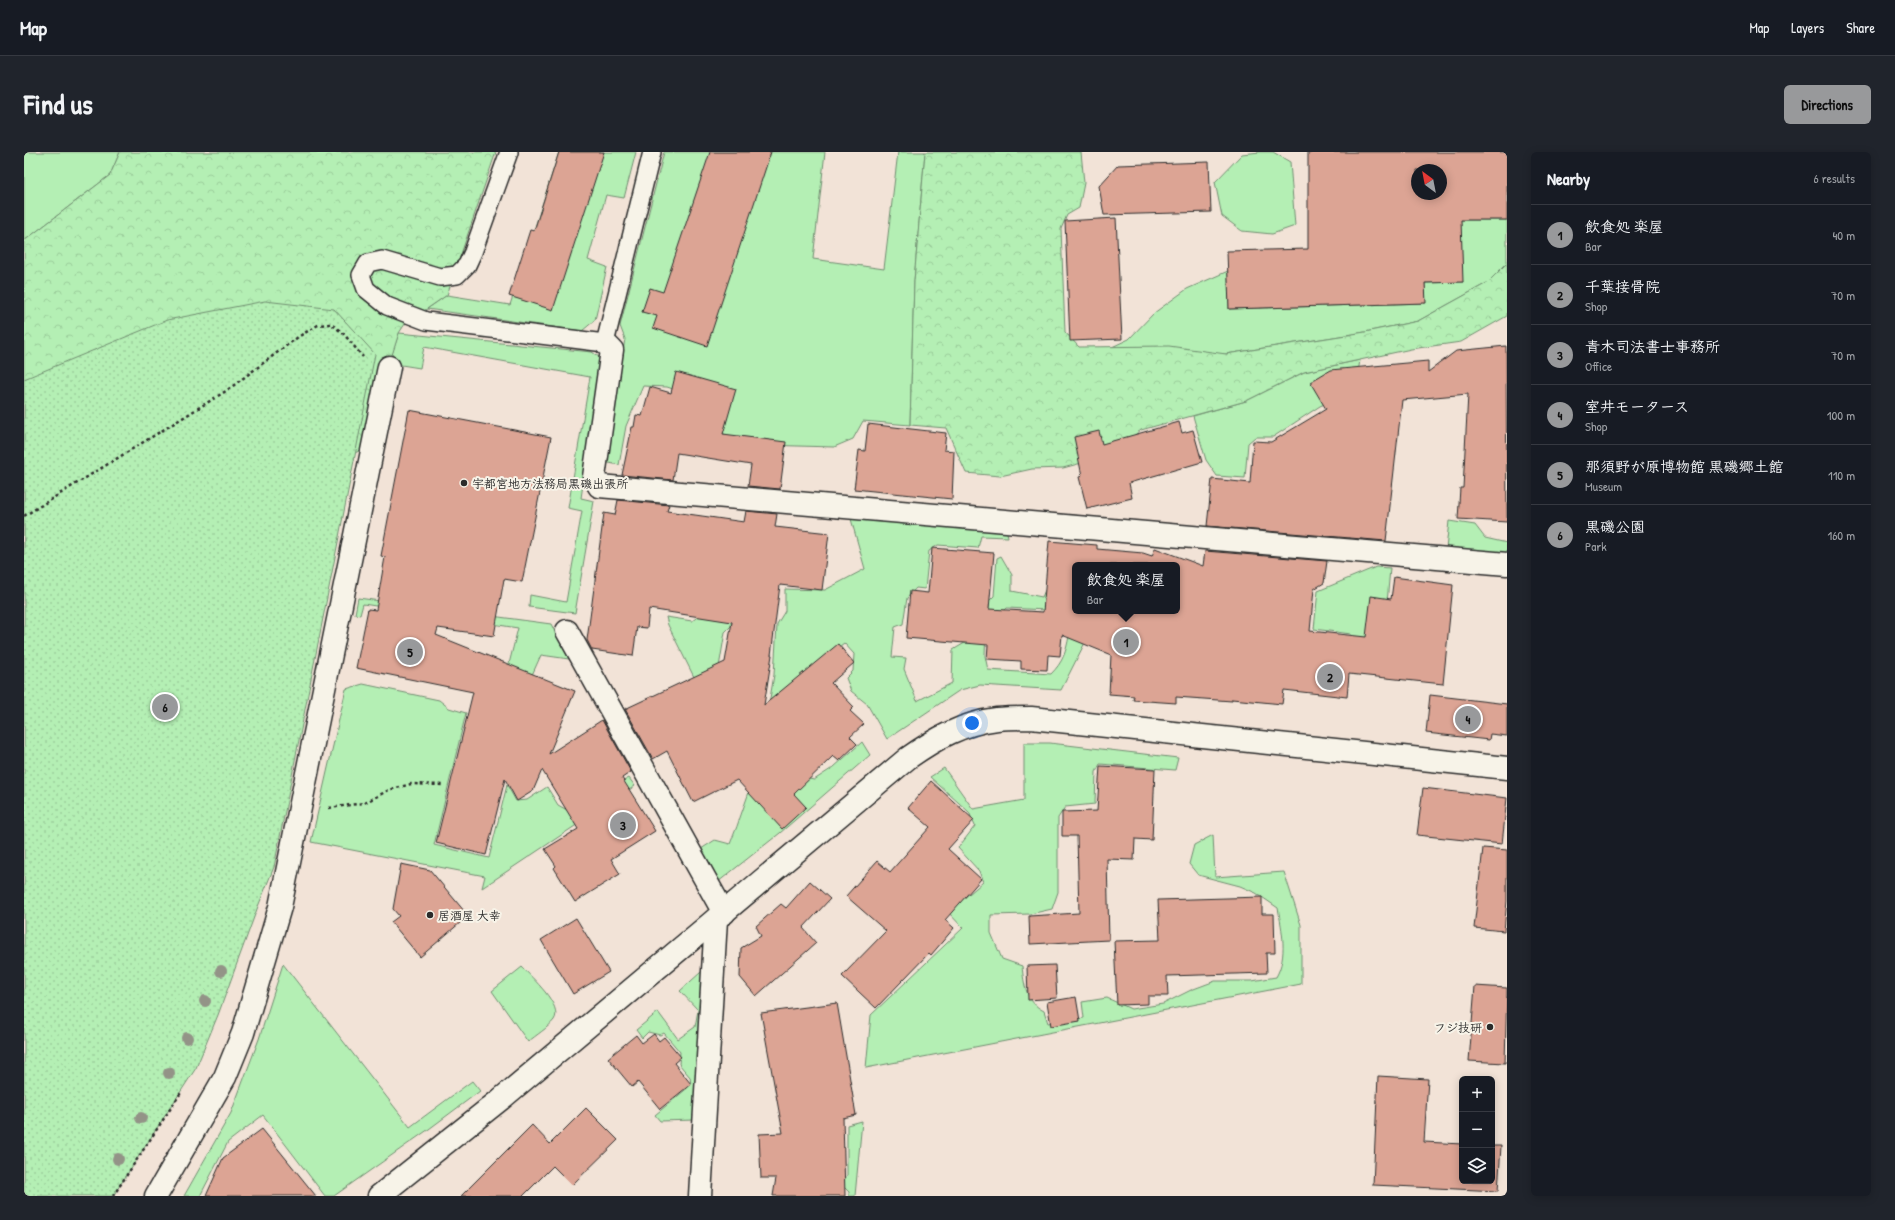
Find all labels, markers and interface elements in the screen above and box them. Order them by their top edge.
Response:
text: Map [20,15,47,41]
text: Map [1749,18,1769,37]
text: Layers [1791,18,1824,37]
text: Share [1846,18,1875,37]
text: Find us [24,85,93,123]
button: Directions [1784,85,1871,124]
north arrow [1411,164,1447,200]
text: Nearby [1547,167,1590,190]
text: 6 results [1814,169,1855,187]
text: 飲食処 楽屋 [1585,216,1663,237]
text: 1 [1558,226,1562,244]
text: 40 m [1832,226,1855,244]
text: Bar [1585,237,1602,255]
text: 千葉接骨院 [1585,276,1660,297]
text: 2 [1557,286,1563,304]
text: 70 m [1831,286,1855,304]
text: Shop [1585,297,1607,315]
text: 青木司法書士事務所 [1585,336,1720,357]
text: 3 [1557,346,1563,364]
text: 70 m [1831,346,1855,364]
text: Office [1585,357,1612,375]
text: 室井モータース [1585,396,1689,417]
text: 4 [1558,406,1562,424]
text: 100 m [1827,406,1855,424]
text: Shop [1585,417,1607,435]
text: 那須野が原博物館 黒磯郷土館 [1585,456,1783,477]
text: 5 [1557,466,1563,484]
text: 110 m [1828,466,1855,484]
place label: 宇都宮地方法務局黒磯出張所 [472,475,629,492]
text: Museum [1585,477,1622,495]
marker: 宇都宮地方法務局黒磯出張所 [459,478,469,488]
text: 黒磯公園 [1585,516,1645,537]
text: 6 [1557,526,1563,544]
text: 160 m [1827,526,1855,544]
text: Park [1585,537,1607,555]
popup [1072,562,1180,614]
text: 飲食処 楽屋 [1087,569,1165,590]
text: Bar [1087,590,1103,608]
pin: 1 [1113,627,1139,657]
pin: 5 [397,637,423,667]
pin: 2 [1317,662,1343,692]
pin: 6 [152,692,178,722]
pin: 4 [1455,704,1481,734]
your location [962,713,982,733]
pin: 3 [610,810,636,840]
place label: 居酒屋 大幸 [438,907,501,924]
marker: 居酒屋 大幸 [425,910,435,920]
place label: フジ技研 [1434,1019,1482,1036]
marker: フジ技研 [1485,1022,1495,1032]
map controls [1459,1076,1495,1184]
button: + [1459,1076,1495,1112]
button: − [1459,1112,1495,1148]
button: layers [1459,1148,1495,1184]

